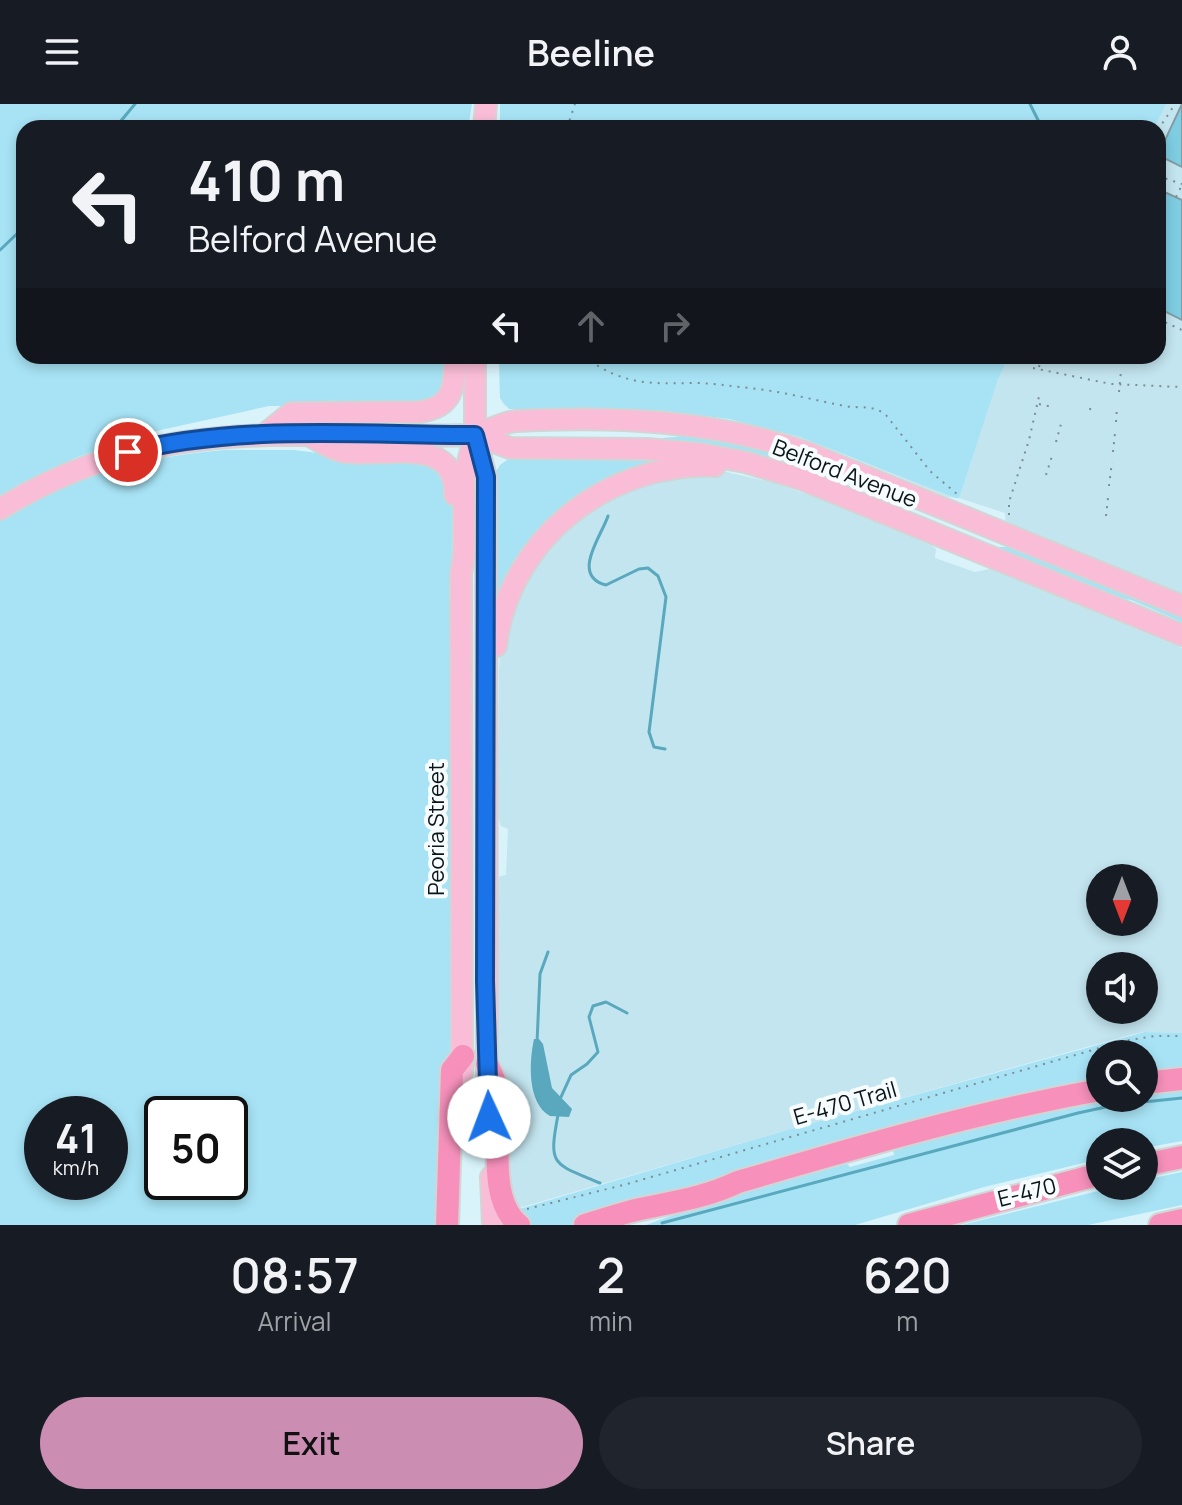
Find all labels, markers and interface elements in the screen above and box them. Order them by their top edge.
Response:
text: Beeline [527,28,655,77]
icon: menu [40,30,84,74]
icon: person [1098,30,1142,74]
text: 410 m [188,141,345,218]
icon: left [56,152,160,256]
text: Belford Avenue [188,214,437,263]
icon: left [485,304,529,348]
icon: ahead [569,304,613,348]
icon: right [653,304,697,348]
pin [94,418,162,486]
icon: arrive [106,430,150,474]
street label: Belford Avenue [769,432,922,514]
street label: Peoria Street [421,762,451,896]
north arrow [1086,864,1158,936]
map controls [1086,864,1158,1200]
button: sound [1086,952,1158,1024]
button: search [1086,1040,1158,1112]
street label: E-470 Trail [790,1074,900,1132]
position arrow [447,1075,531,1159]
speed limit sign: 50 [144,1096,248,1200]
text: 41 [55,1110,97,1165]
button: layers [1086,1128,1158,1200]
text: km/h [53,1154,99,1181]
street label: E-470 [994,1170,1060,1214]
text: 08:57 [230,1242,359,1307]
text: 2 [597,1242,625,1307]
text: 620 [863,1242,952,1307]
text: Arrival [257,1303,332,1339]
text: min [589,1303,633,1339]
text: m [896,1303,918,1339]
button: Exit [40,1397,583,1489]
button: Share [599,1397,1142,1489]

